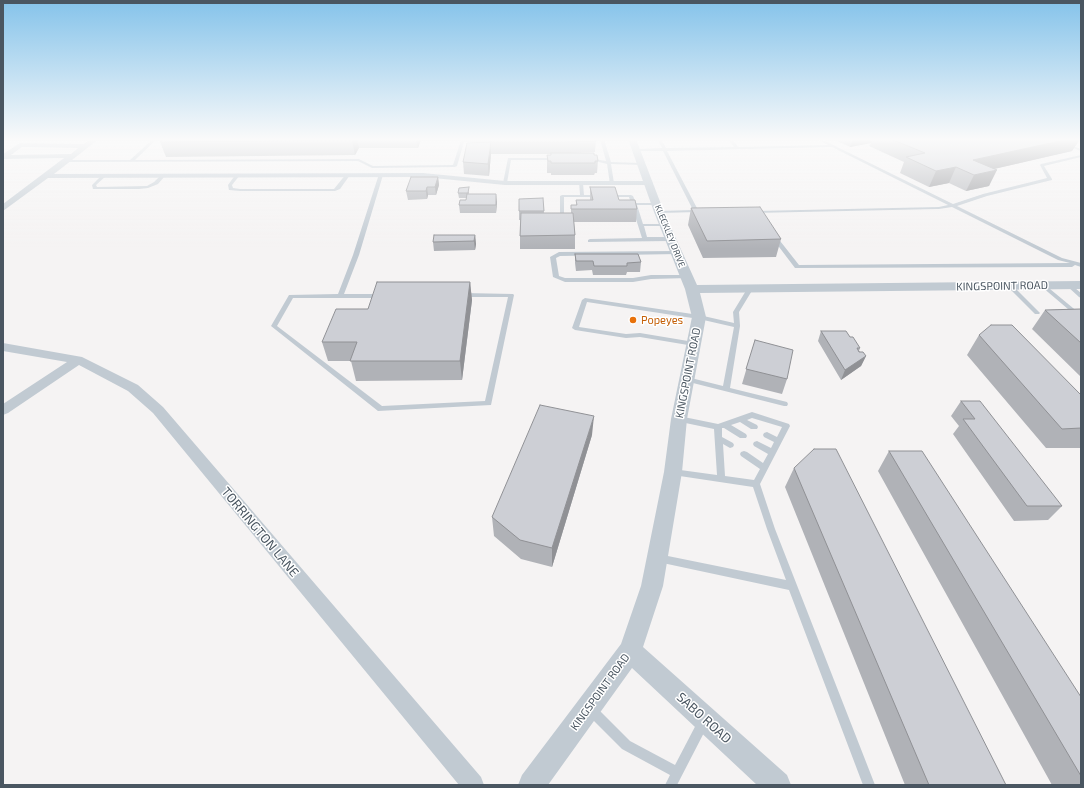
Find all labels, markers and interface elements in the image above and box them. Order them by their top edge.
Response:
street label: KLECKLEY DRIVE [653,203,687,269]
street label: KINGSPOINT ROAD [956,279,1048,293]
place label: Popeyes [641,313,683,327]
marker: Popeyes [628,315,638,325]
street label: KINGSPOINT ROAD [673,327,703,419]
street label: TORRINGTON LANE [218,484,302,580]
street label: KINGSPOINT ROAD [568,651,632,733]
street label: SABO ROAD [673,689,735,747]

